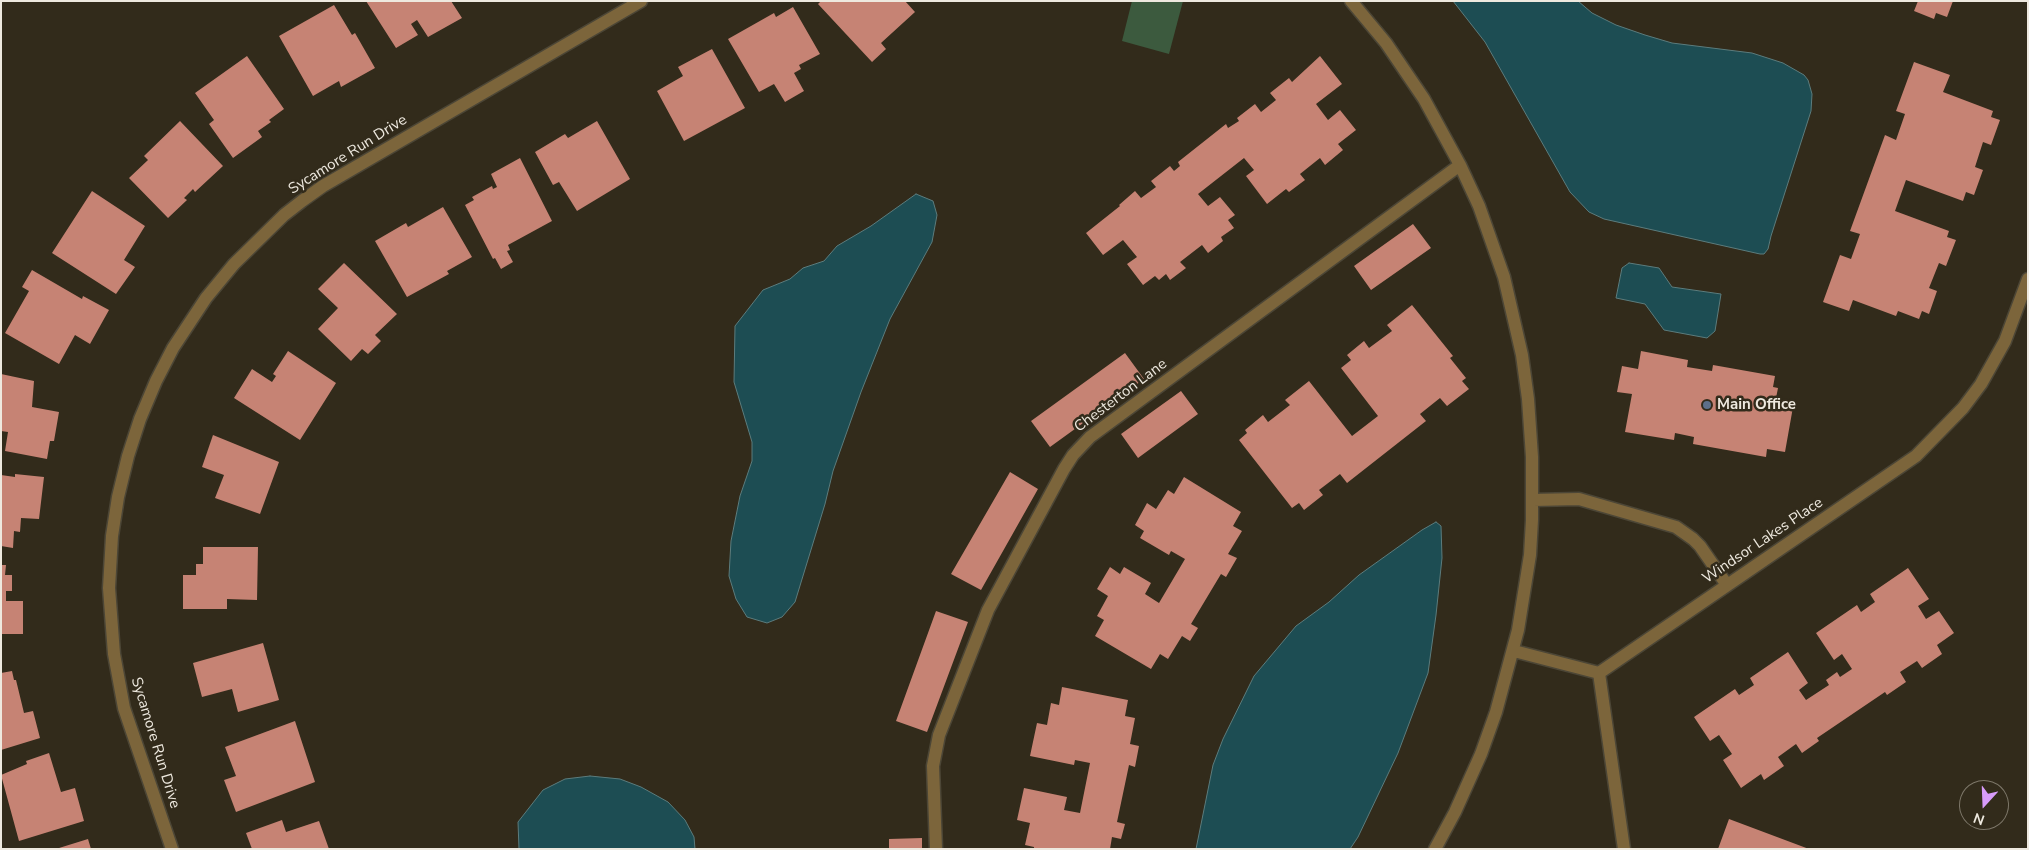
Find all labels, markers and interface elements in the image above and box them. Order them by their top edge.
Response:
street label: Sycamore Run Drive [285,111,411,199]
street label: Chesterton Lane [1071,355,1171,437]
place label: Main Office [1717,396,1796,414]
marker: Main Office [1701,399,1713,411]
street label: Windsor Lakes Place [1699,494,1827,588]
street label: Sycamore Run Drive [126,675,184,811]
north arrow [1959,780,2009,830]
text: N [1971,808,1987,829]

